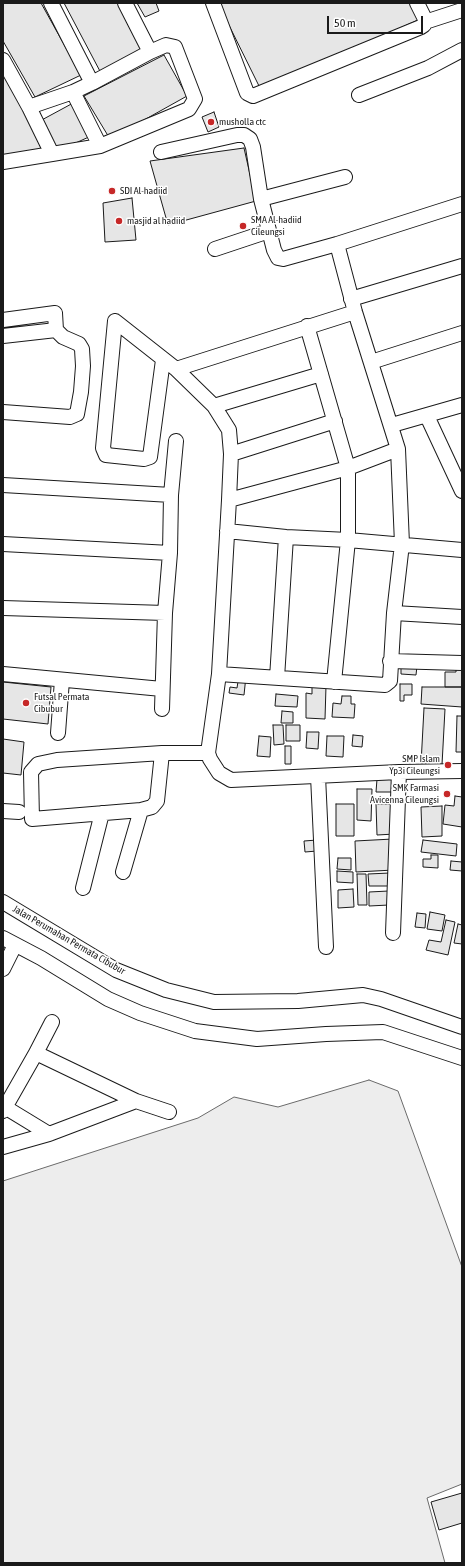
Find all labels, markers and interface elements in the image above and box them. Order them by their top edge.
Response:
scale bar [329,8,425,34]
text: 50 m [334,16,356,30]
place label: musholla ctc [219,116,266,128]
marker: musholla ctc [206,117,216,127]
place label: SDI Al-hadiid [120,185,167,197]
marker: SDI Al-hadiid [107,186,117,196]
place label: SMA Al-hadiid Cileungsi [251,214,302,238]
place label: masjid al hadiid [127,215,185,227]
marker: masjid al hadiid [114,216,124,226]
marker: SMA Al-hadiid Cileungsi [238,221,248,231]
place label: Futsal Permata Cibubur [34,691,90,714]
marker: Futsal Permata Cibubur [21,698,31,708]
place label: SMP Islam Yp3i Cileungsi [389,753,440,776]
marker: SMP Islam Yp3i Cileungsi [443,760,453,770]
place label: SMK Farmasi Avicenna Cileungsi [370,782,439,806]
marker: SMK Farmasi Avicenna Cileungsi [442,789,452,799]
street label: Jalan Perumahan Permata Cibubur [11,903,127,977]

